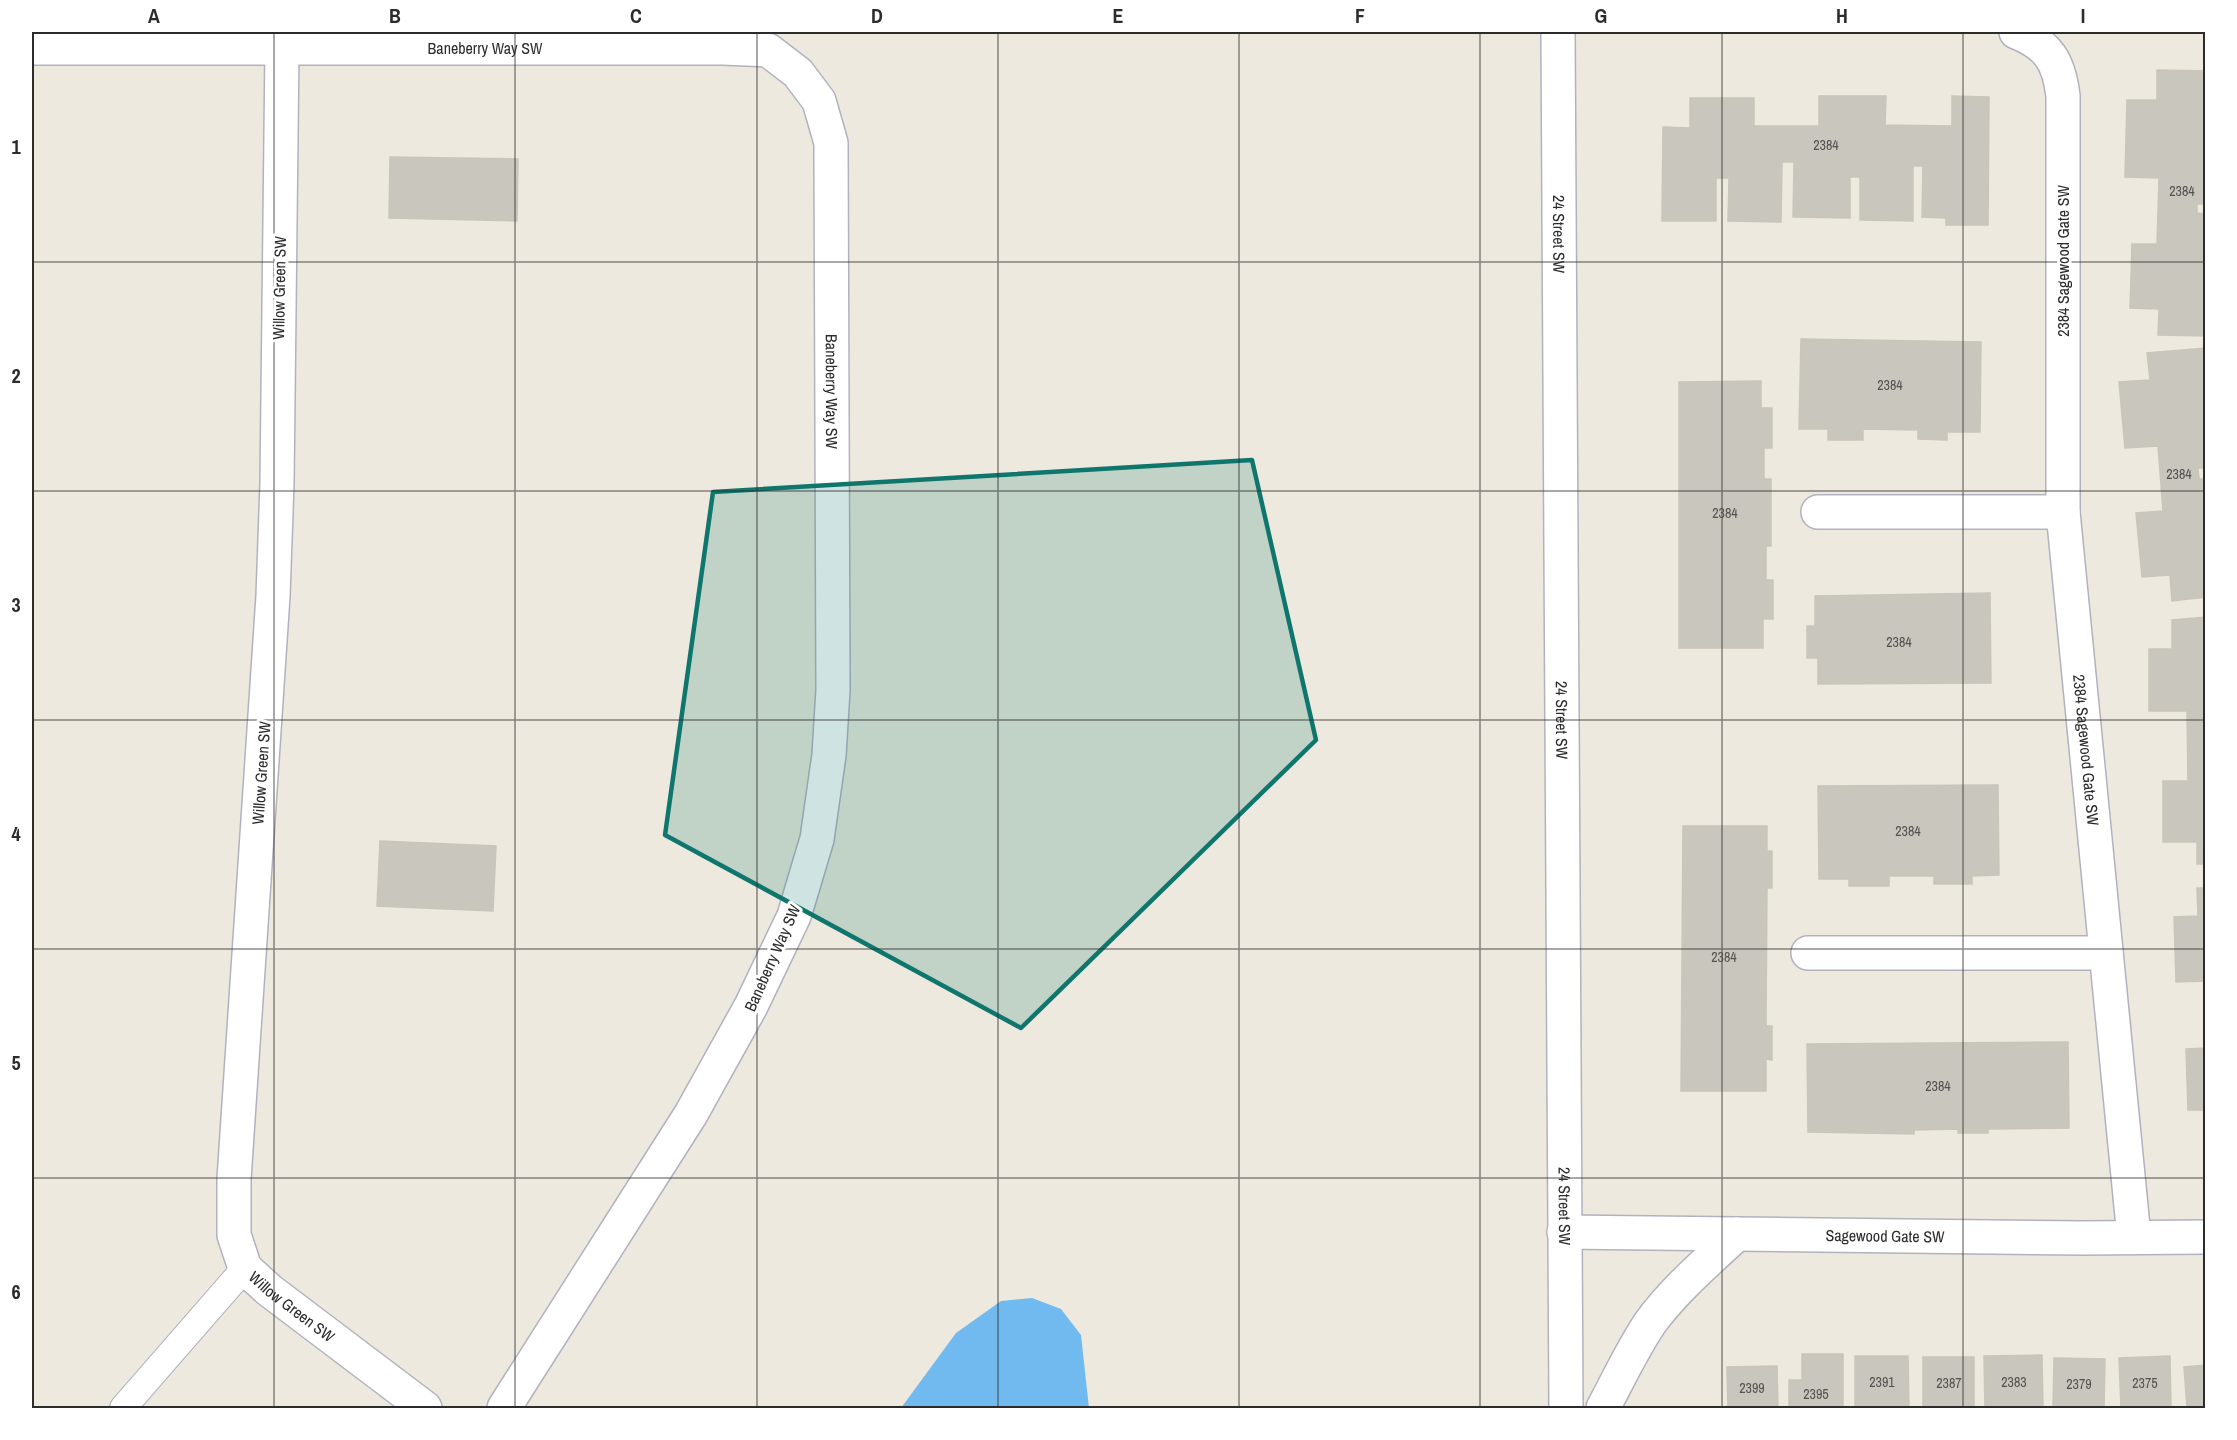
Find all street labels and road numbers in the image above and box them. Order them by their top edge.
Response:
street label: Baneberry Way SW [428,37,543,59]
street label: 2384 Sagewood Gate SW [2052,185,2074,337]
street label: 24 Street SW [1548,195,1570,274]
street label: Willow Green SW [267,235,291,340]
street label: Baneberry Way SW [821,334,843,450]
street label: 2384 Sagewood Gate SW [2068,673,2105,827]
street label: 24 Street SW [1551,681,1573,760]
street label: Willow Green SW [246,720,276,825]
street label: Baneberry Way SW [739,901,806,1015]
street label: 24 Street SW [1554,1167,1576,1246]
street label: Sagewood Gate SW [1825,1224,1945,1247]
street label: Willow Green SW [244,1266,340,1347]

